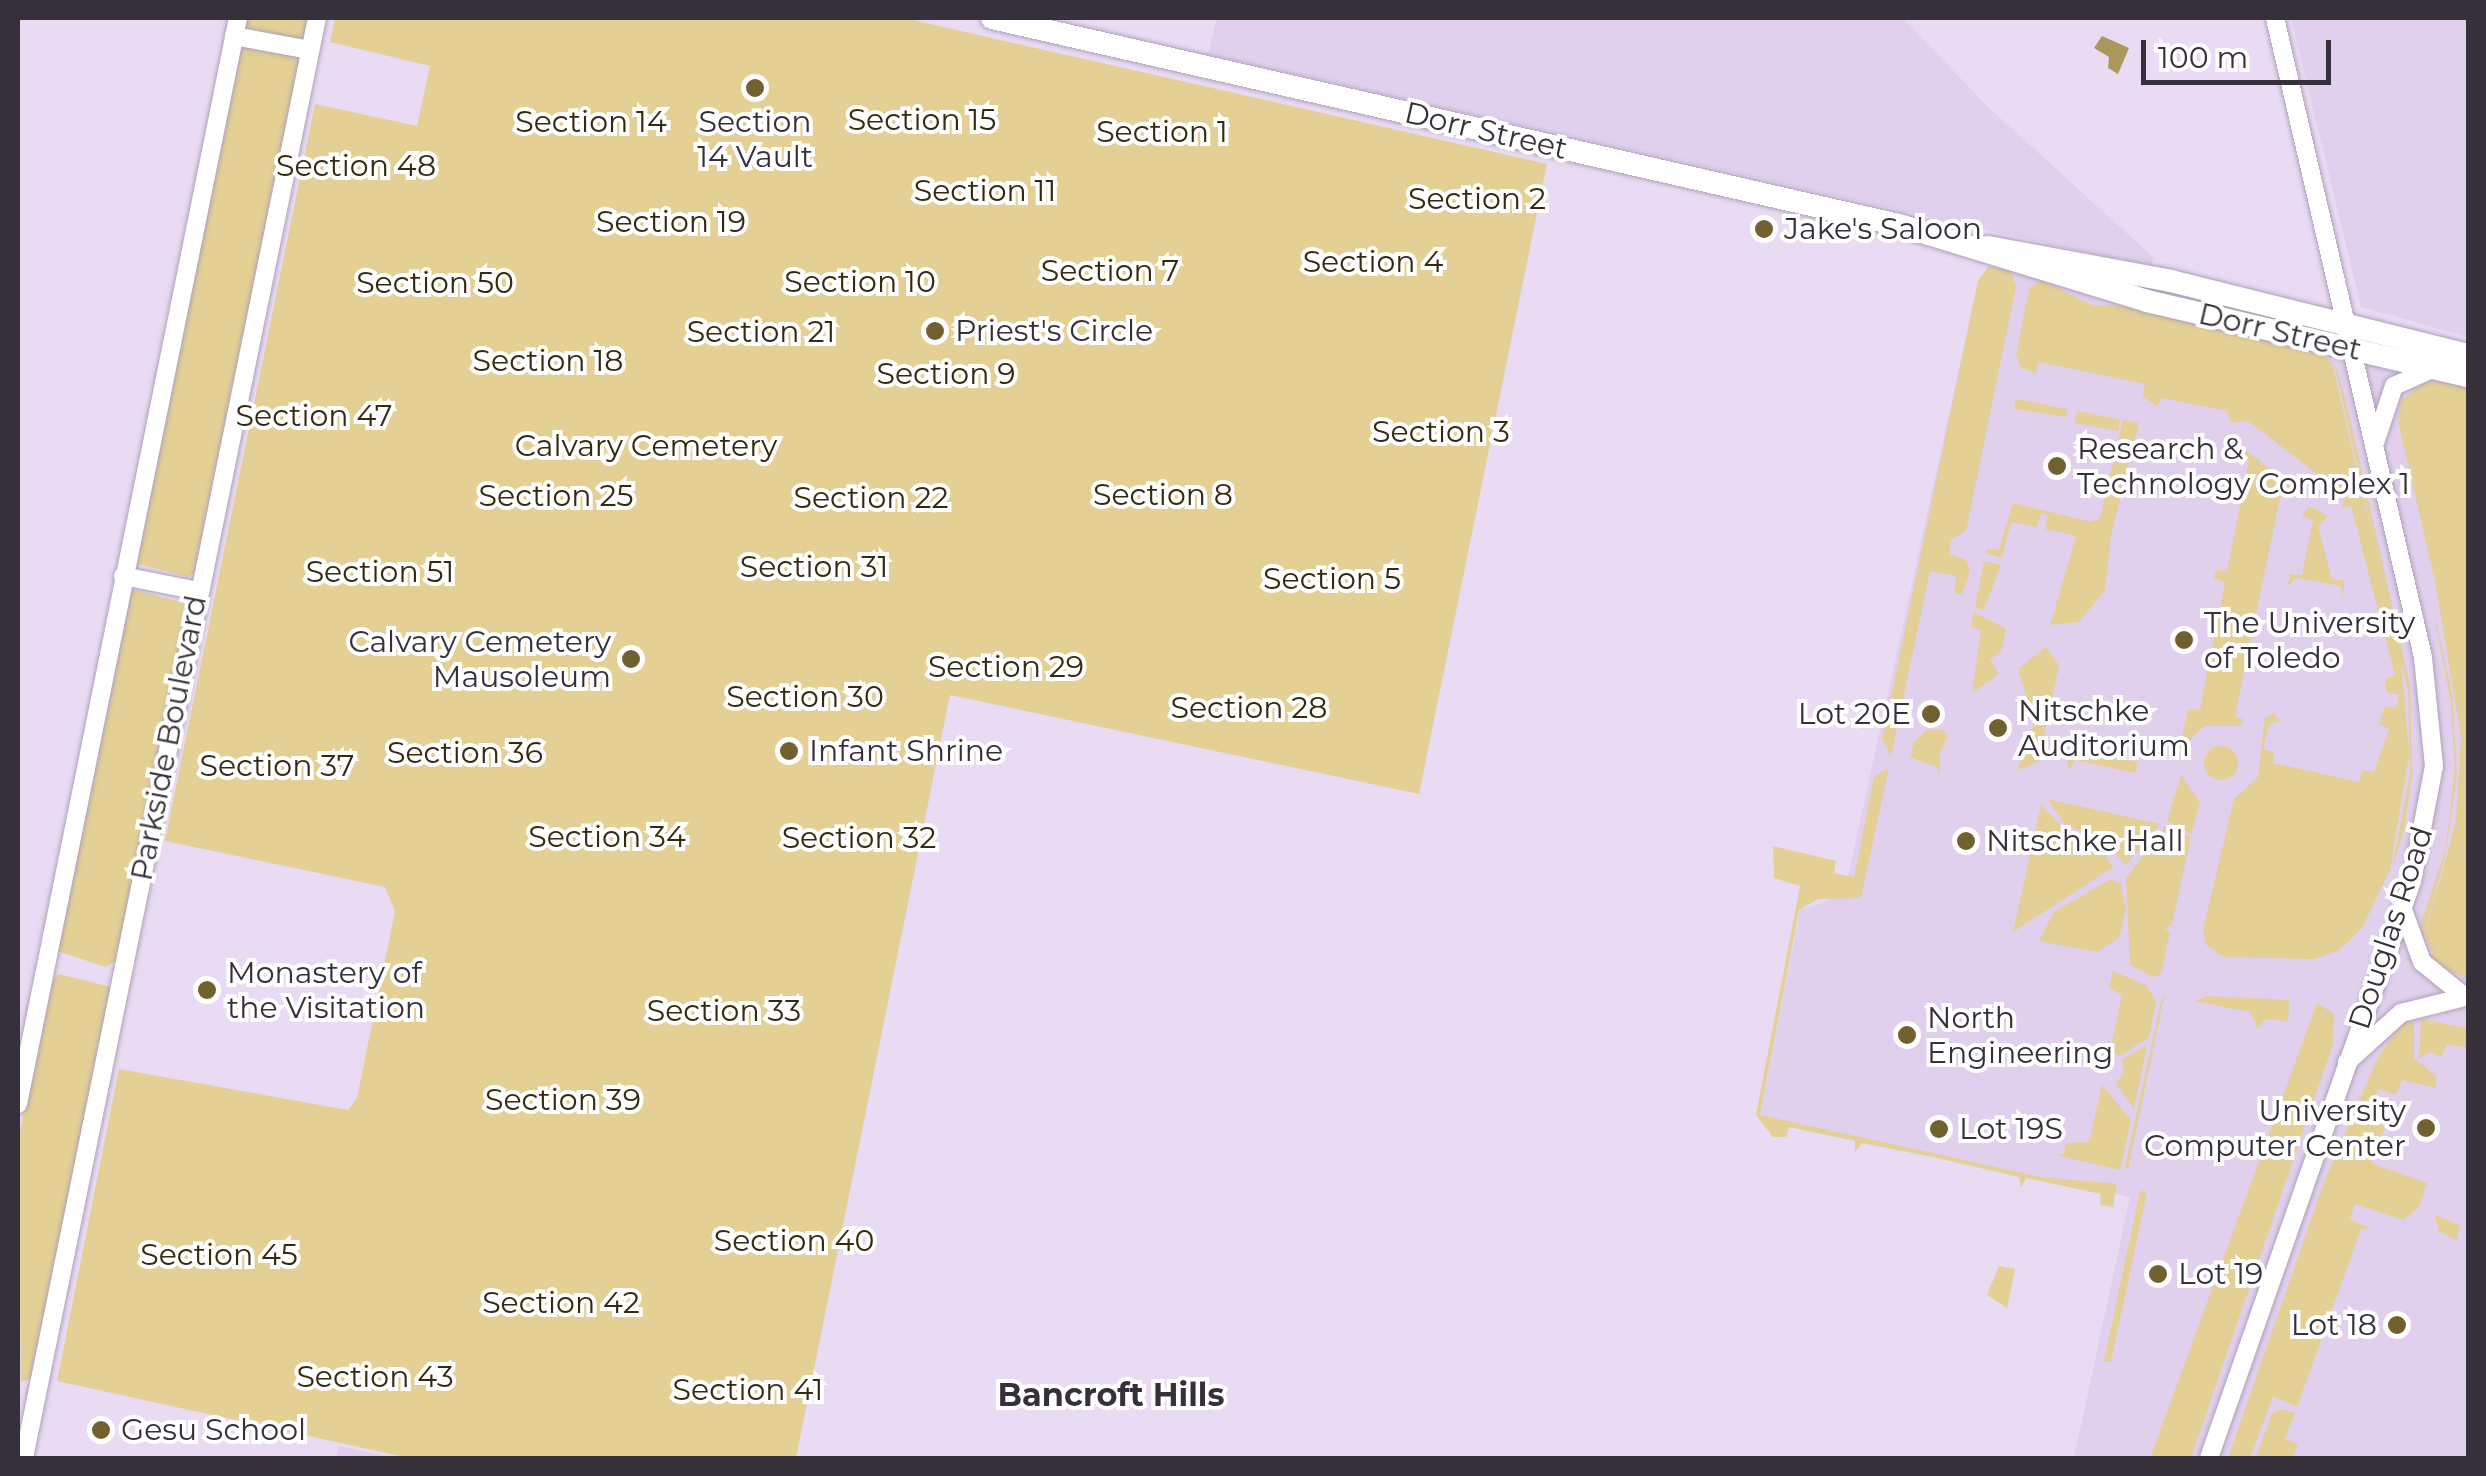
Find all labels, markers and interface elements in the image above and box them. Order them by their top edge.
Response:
scale bar [2146,20,2336,82]
text: 100 m [2158,39,2248,76]
marker: Section 14 Vault [744,77,766,99]
street label: Dorr Street [1401,95,1571,167]
park label: Section 15 [848,102,996,138]
park label: Section 14 [515,104,667,140]
place label: Section 14 Vault [697,104,813,174]
park label: Section 1 [1096,114,1228,150]
park label: Section 48 [276,148,436,184]
park label: Section 11 [914,173,1056,209]
park label: Section 2 [1408,181,1546,217]
park label: Section 19 [596,204,746,240]
place label: Jake's Saloon [1784,211,1982,247]
marker: Jake's Saloon [1753,218,1775,240]
park label: Section 4 [1303,244,1443,280]
park label: Section 7 [1041,253,1179,289]
park label: Section 10 [784,264,936,300]
park label: Section 50 [356,265,514,301]
street label: Dorr Street [2195,296,2365,368]
place label: Priest's Circle [955,313,1153,349]
park label: Section 21 [687,314,835,350]
marker: Priest's Circle [924,320,946,342]
park label: Section 18 [473,343,623,379]
park label: Section 9 [876,356,1016,392]
park label: Section 47 [236,398,392,434]
park label: Section 3 [1372,414,1510,450]
park label: Calvary Cemetery [515,428,777,464]
place label: Research & Technology Complex 1 [2077,431,2410,502]
marker: Research & Technology Complex 1 [2046,455,2068,477]
park label: Section 8 [1093,477,1233,513]
park label: Section 25 [479,478,633,514]
park label: Section 22 [794,480,948,516]
park label: Section 31 [740,549,888,585]
park label: Section 51 [306,554,454,590]
park label: Section 5 [1263,561,1401,597]
street label: Parkside Boulevard [124,592,214,884]
place label: The University of Toledo [2204,605,2415,676]
place label: Calvary Cemetery Mausoleum [348,624,611,694]
marker: The University of Toledo [2173,629,2195,651]
marker: Calvary Cemetery Mausoleum [620,648,642,670]
park label: Section 29 [928,649,1084,685]
park label: Section 30 [726,679,884,715]
park label: Section 28 [1170,690,1328,726]
place label: Nitschke Auditorium [2018,693,2190,764]
place label: Lot 20E [1798,696,1911,732]
marker: Lot 20E [1920,703,1942,725]
marker: Nitschke Auditorium [1987,717,2009,739]
place label: Infant Shrine [809,733,1003,769]
park label: Section 36 [387,735,543,771]
marker: Infant Shrine [778,740,800,762]
park label: Section 37 [199,748,355,784]
park label: Section 34 [528,819,686,855]
park label: Section 32 [782,820,936,856]
street label: Douglas Road [2341,822,2441,1034]
place label: Nitschke Hall [1986,823,2183,859]
marker: Nitschke Hall [1955,830,1977,852]
place label: Monastery of the Visitation [227,955,425,1026]
marker: Monastery of the Visitation [196,979,218,1001]
park label: Section 33 [647,993,801,1029]
place label: North Engineering [1927,1000,2113,1070]
marker: North Engineering [1896,1024,1918,1046]
park label: Section 39 [485,1082,641,1118]
place label: University Computer Center [2144,1093,2406,1164]
place label: Lot 19S [1959,1111,2063,1147]
marker: University Computer Center [2415,1117,2437,1139]
marker: Lot 19S [1928,1118,1950,1140]
park label: Section 40 [714,1223,874,1259]
park label: Section 45 [140,1237,298,1273]
place label: Lot 19 [2178,1256,2263,1292]
marker: Lot 19 [2147,1263,2169,1285]
park label: Section 42 [482,1285,640,1321]
place label: Lot 18 [2291,1307,2377,1343]
marker: Lot 18 [2386,1314,2408,1336]
park label: Section 43 [296,1359,454,1395]
park label: Section 41 [673,1372,823,1408]
district label: Bancroft Hills [998,1376,1224,1414]
place label: Gesu School [121,1412,306,1448]
marker: Gesu School [90,1419,112,1441]

